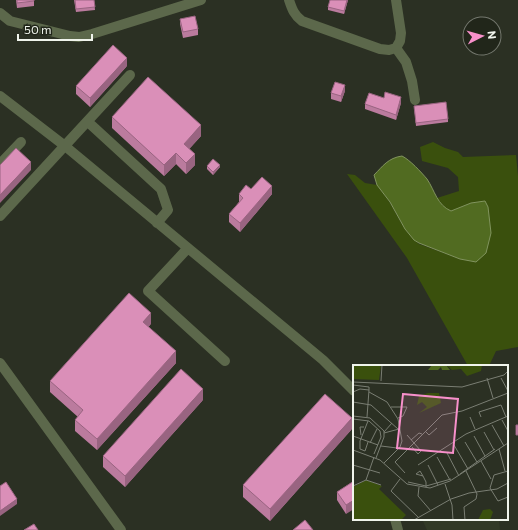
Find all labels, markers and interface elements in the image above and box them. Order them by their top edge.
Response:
scale bar [18,16,92,42]
north arrow [462,16,502,56]
text: 50 m [24,22,52,36]
text: N [486,30,499,40]
inset map [353,365,508,520]

